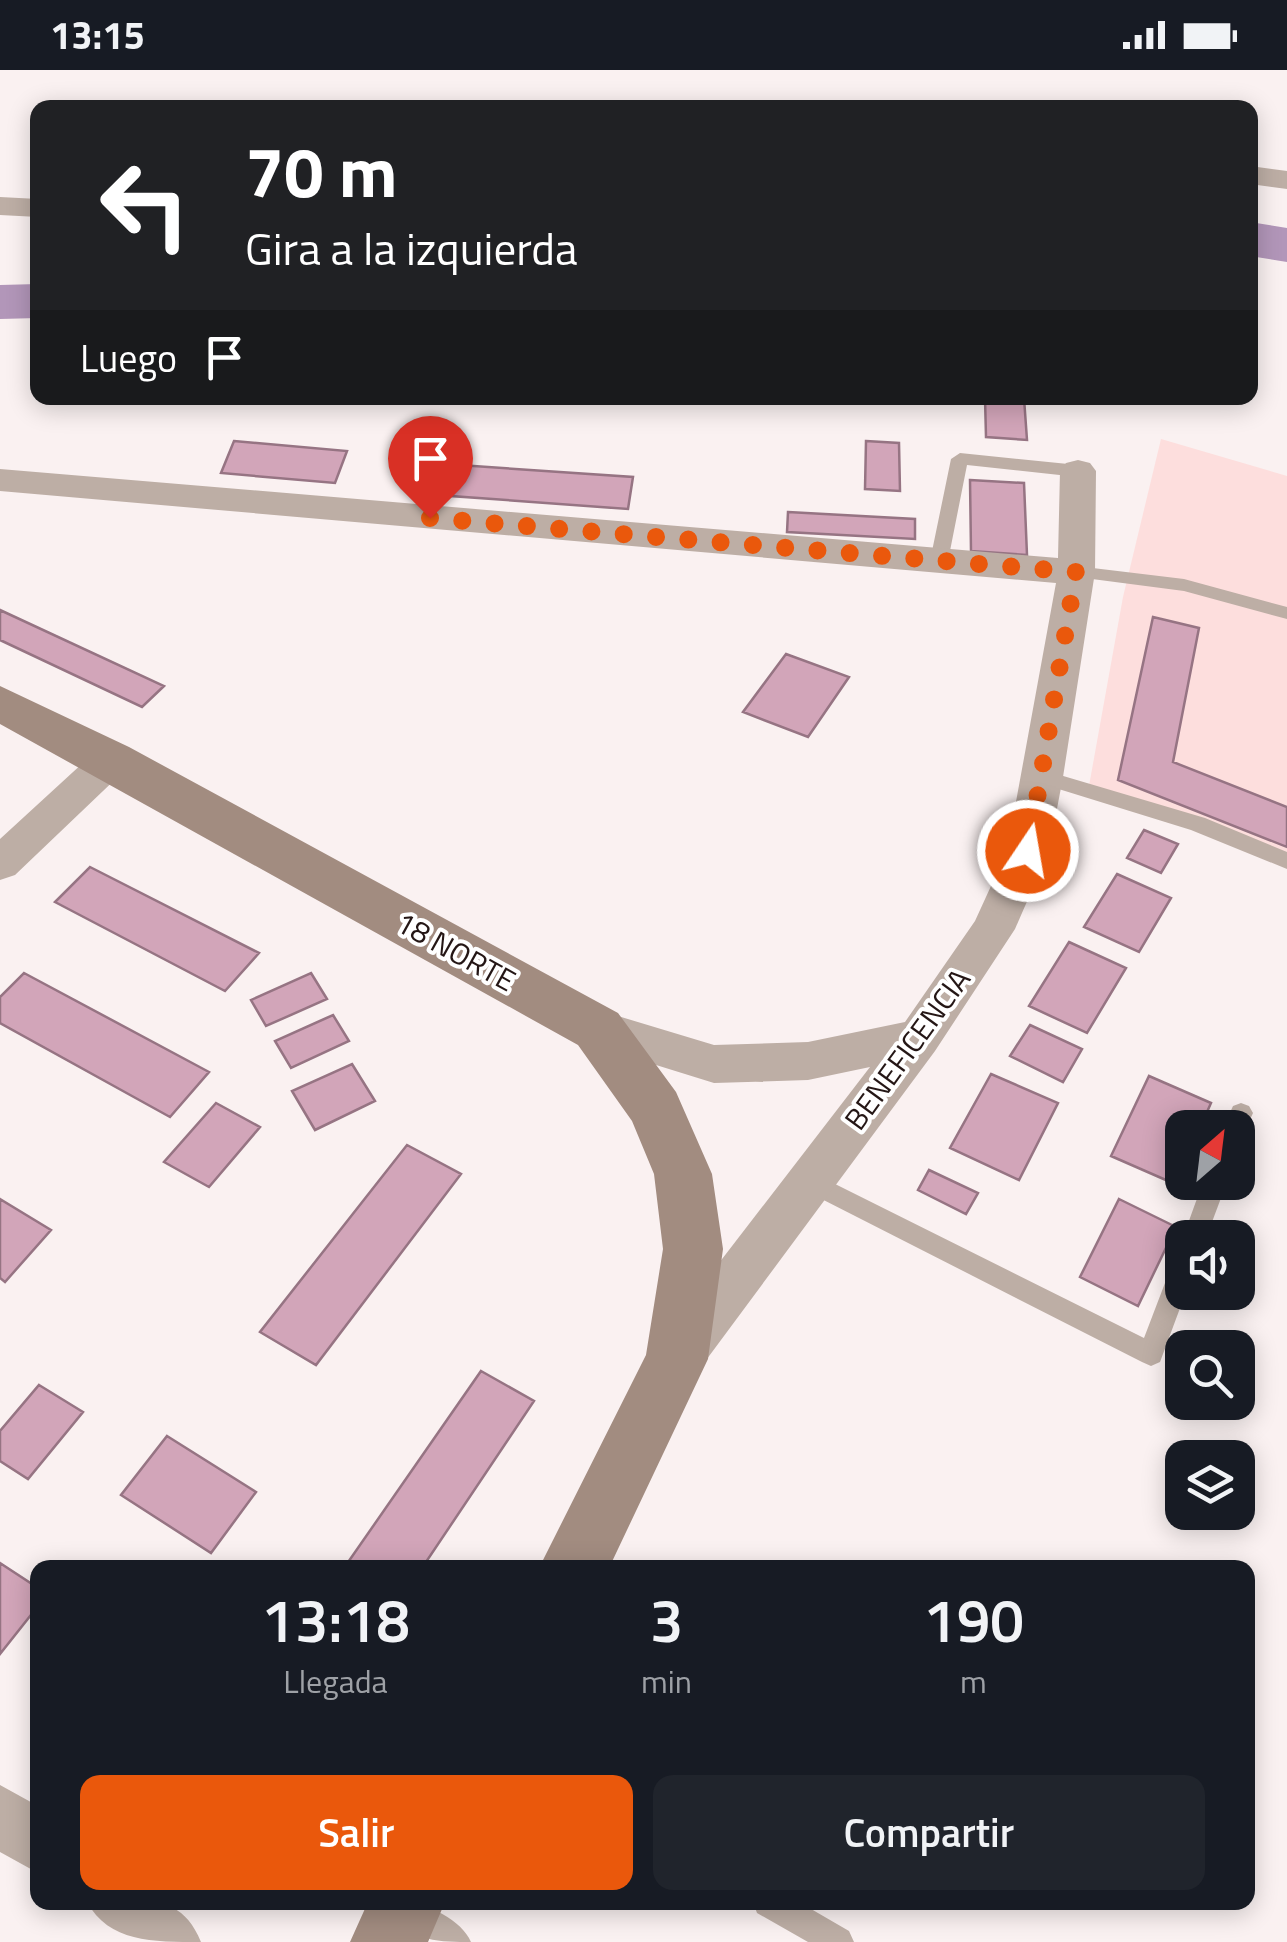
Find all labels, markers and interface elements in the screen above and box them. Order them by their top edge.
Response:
text: 13:15 [50,6,145,64]
text: 70 m [245,118,398,224]
icon: left [80,140,210,270]
text: Gira a la izquierda [245,214,578,282]
text: Luego [80,329,177,387]
icon: arrive [197,330,252,385]
pin [388,416,473,519]
icon: arrive [403,431,458,486]
position arrow [976,799,1080,903]
street label: 18 NORTE [388,899,524,1003]
street label: BENEFICENCIA [833,959,981,1139]
north arrow [1165,1110,1255,1200]
map controls [1165,1110,1255,1530]
button: sound [1165,1220,1255,1310]
button: search [1165,1330,1255,1420]
button: layers [1165,1440,1255,1530]
text: 13:18 [261,1574,410,1665]
text: 3 [650,1574,683,1665]
text: 190 [923,1574,1024,1665]
text: Llegada [283,1657,388,1705]
text: min [641,1657,692,1705]
text: m [960,1657,987,1705]
button: Salir [80,1775,633,1890]
button: Compartir [653,1775,1205,1890]

